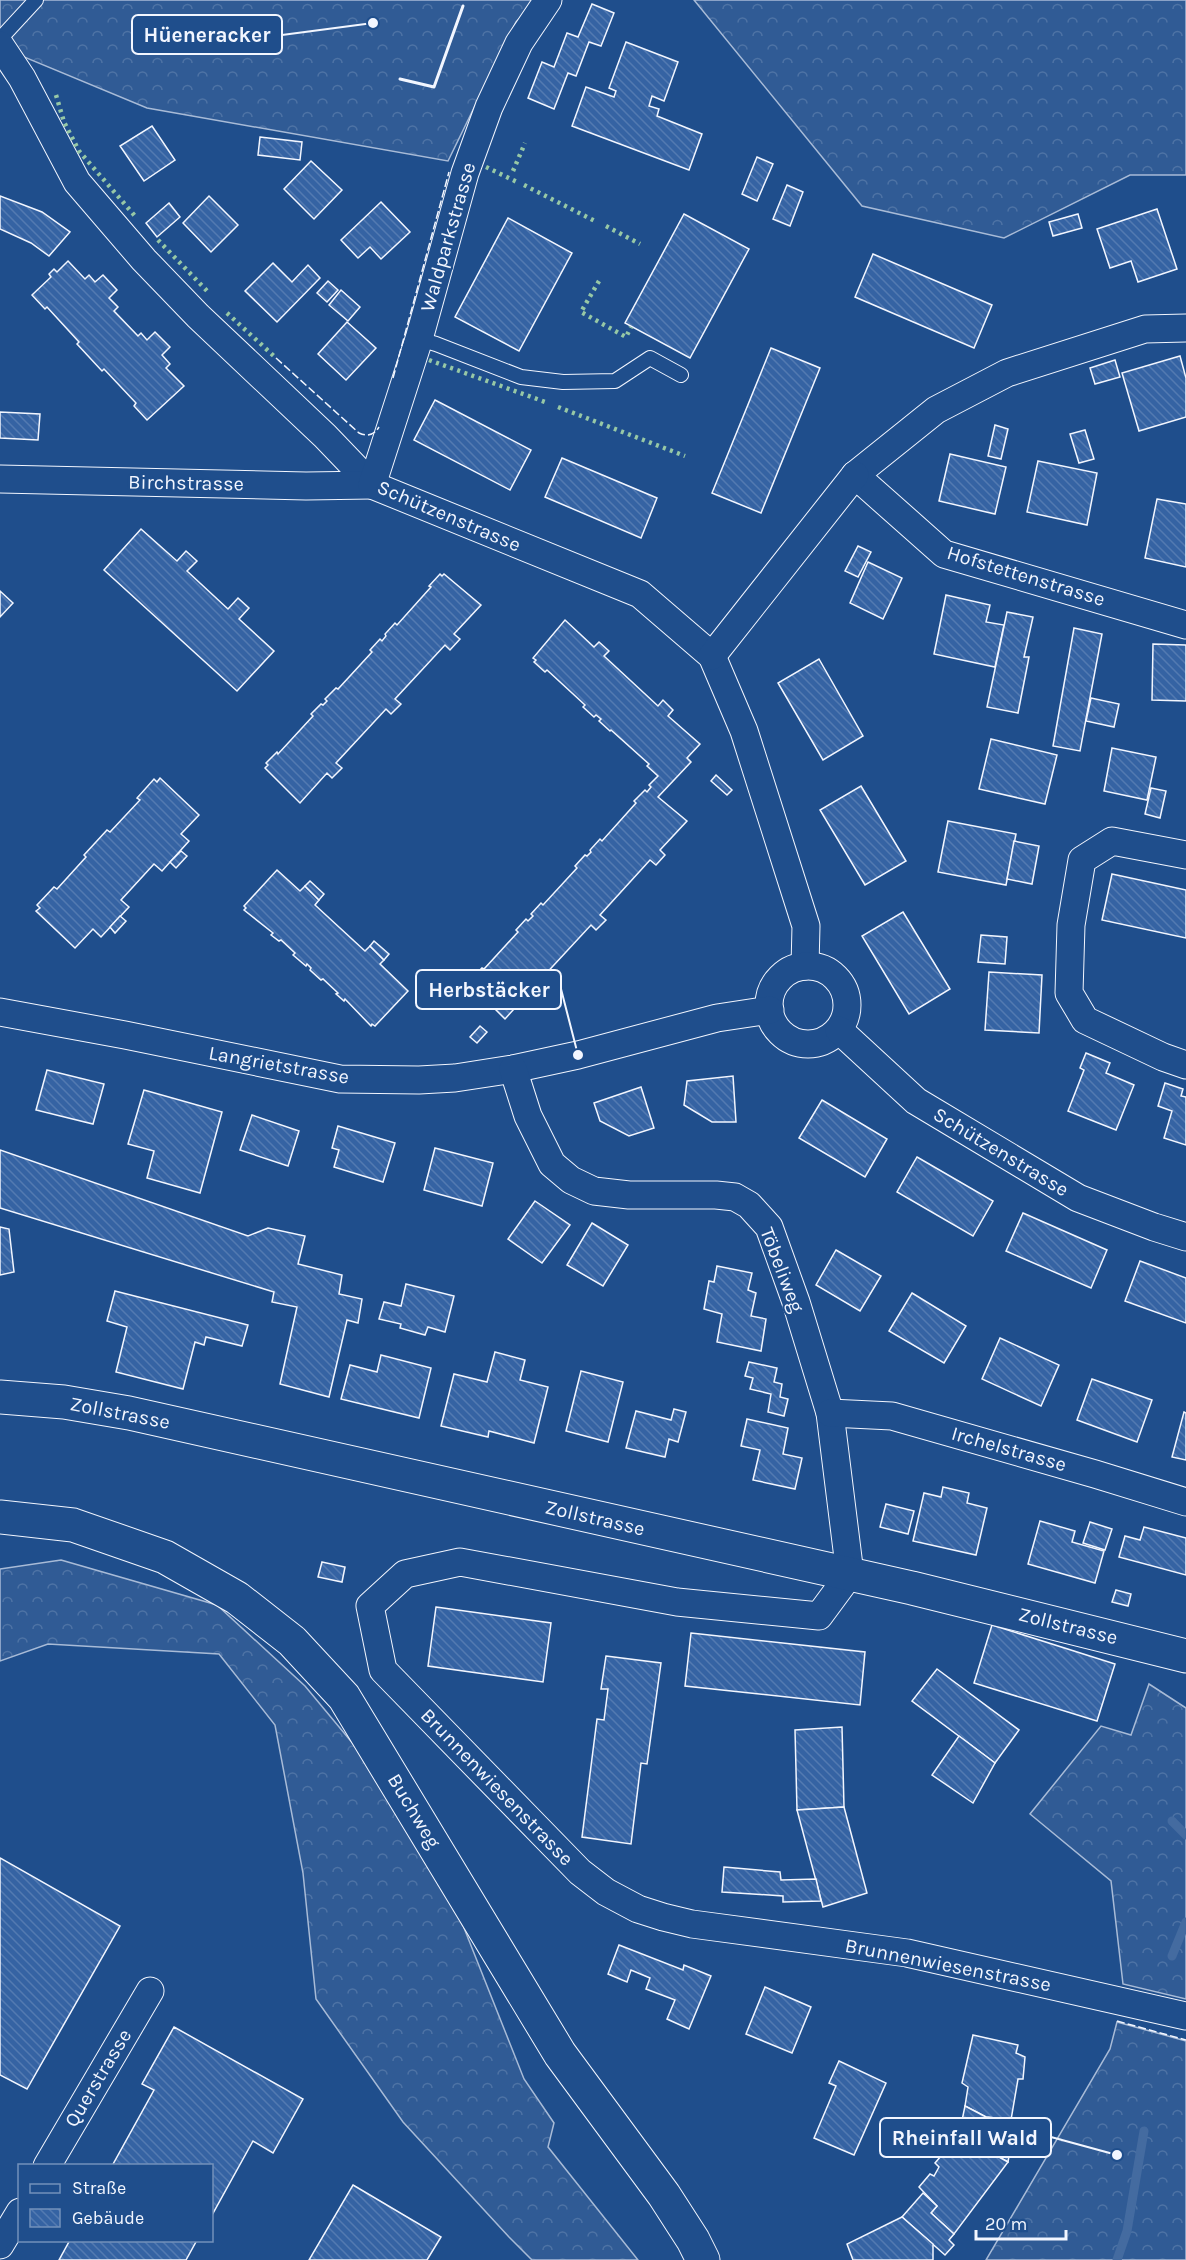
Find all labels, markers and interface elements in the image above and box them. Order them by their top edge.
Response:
callout: Hüeneracker [132,15,282,54]
text: Hüeneracker [144,23,271,47]
street label: Waldparkstrasse [416,160,480,314]
street label: Birchstrasse [128,470,244,496]
street label: Schützenstrasse [374,475,524,557]
street label: Hofstettenstrasse [944,541,1108,611]
callout: Herbstäcker [416,970,561,1009]
text: Herbstäcker [428,978,551,1002]
street label: Langrietstrasse [207,1041,351,1089]
street label: Schützenstrasse [929,1103,1073,1201]
street label: Töbeliweg [755,1224,809,1316]
street label: Zollstrasse [68,1392,172,1434]
street label: Irchelstrasse [949,1422,1069,1476]
street label: Zollstrasse [543,1495,647,1541]
street label: Zollstrasse [1016,1603,1120,1649]
street label: Brunnenwiesenstrasse [416,1704,578,1870]
street label: Buchweg [383,1770,445,1852]
street label: Brunnenwiesenstrasse [843,1934,1053,1996]
street label: Querstrasse [60,2025,136,2131]
callout: Rheinfall Wald [880,2118,1051,2157]
text: Rheinfall Wald [892,2126,1038,2150]
legend [18,2164,213,2242]
text: Straße [72,2177,126,2199]
scale bar [976,2203,1066,2241]
text: Gebäude [72,2207,144,2229]
text: 20 m [985,2213,1027,2235]

